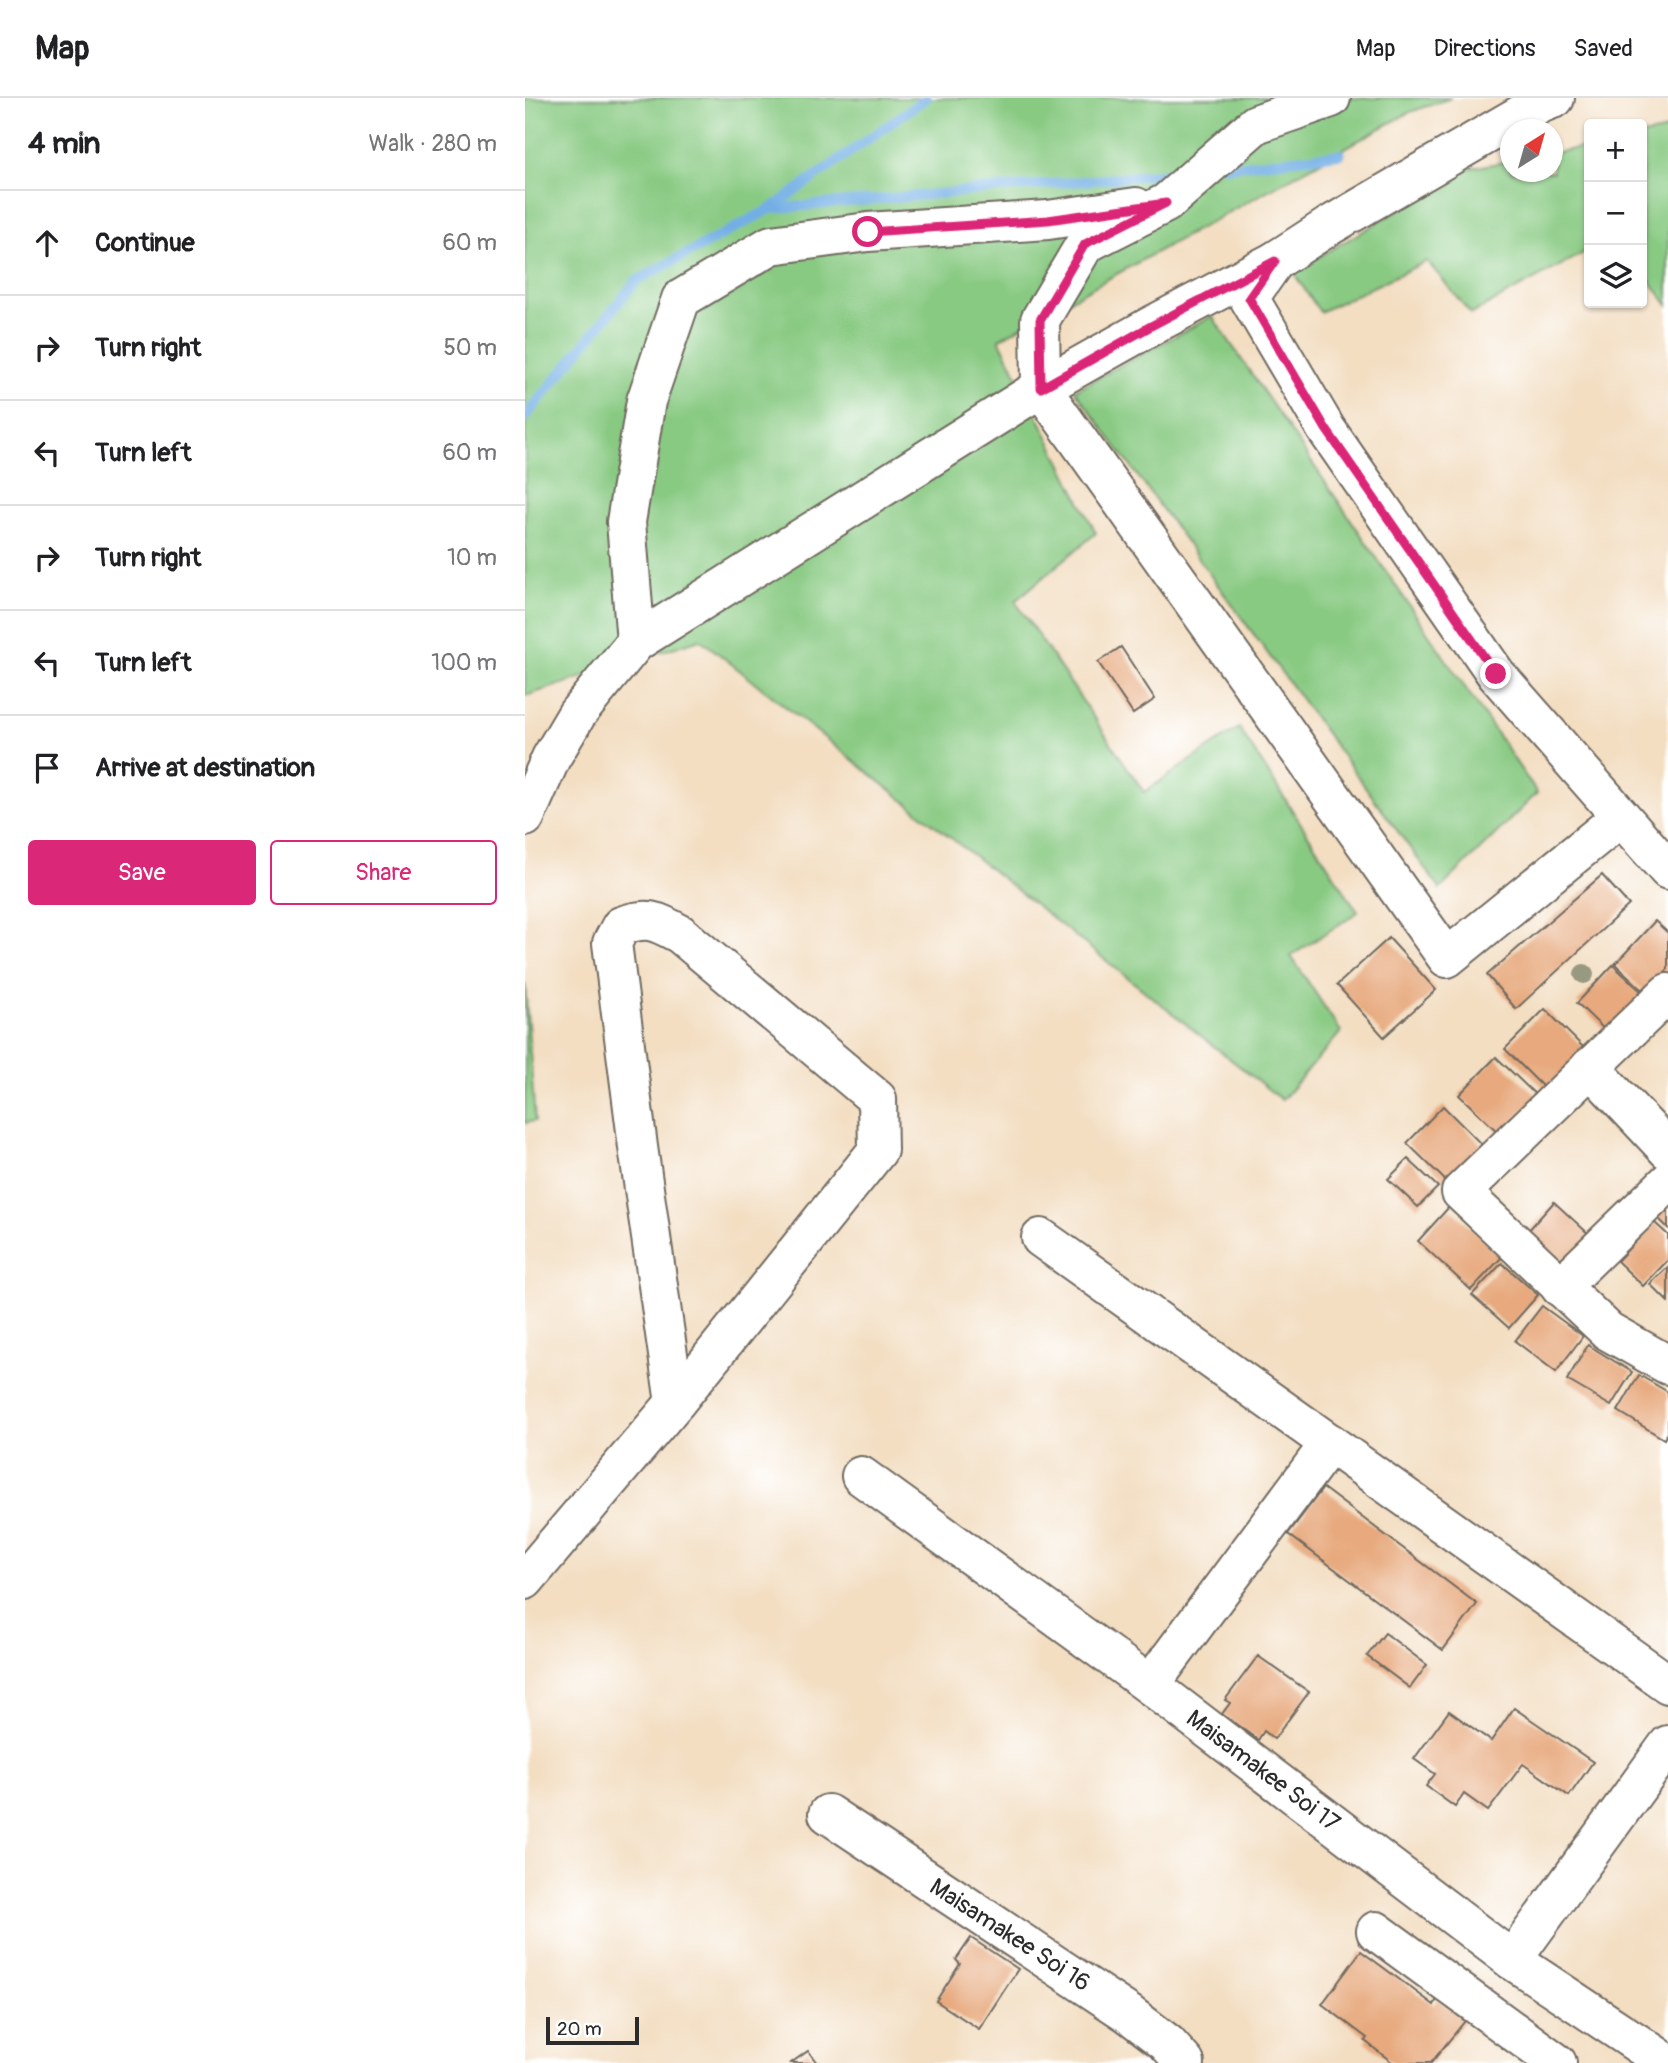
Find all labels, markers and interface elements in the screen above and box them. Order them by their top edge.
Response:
text: Map [35,28,90,69]
text: Map [1356,34,1396,63]
text: Directions [1434,34,1535,63]
text: Saved [1573,34,1633,63]
north arrow [1500,119,1563,182]
map controls [1584,119,1647,308]
button: + [1584,119,1647,182]
text: 4 min [28,125,101,162]
text: Walk · 280 m [369,129,497,158]
button: − [1584,182,1647,245]
route start [852,216,883,247]
icon: ahead [28,224,66,262]
text: Continue [95,227,195,259]
text: 60 m [442,228,497,257]
button: layers [1584,245,1647,308]
icon: right [28,329,66,367]
text: Turn right [95,332,201,364]
text: 50 m [443,333,497,362]
icon: left [28,434,66,472]
text: Turn left [95,437,191,469]
text: 60 m [442,438,497,467]
icon: right [28,539,66,577]
text: Turn right [95,542,201,574]
text: 10 m [447,543,497,572]
icon: left [28,644,66,682]
text: Turn left [95,647,191,679]
text: 100 m [431,648,497,677]
route end [1480,658,1511,689]
icon: arrive [28,749,66,787]
text: Arrive at destination [95,752,315,784]
button: Save [28,840,256,905]
button: Share [270,840,497,905]
street label: Maisamakee Soi 17 [1181,1704,1346,1838]
street label: Maisamakee Soi 16 [924,1872,1096,1998]
scale bar [546,2014,639,2046]
text: 20 m [557,2017,602,2041]

